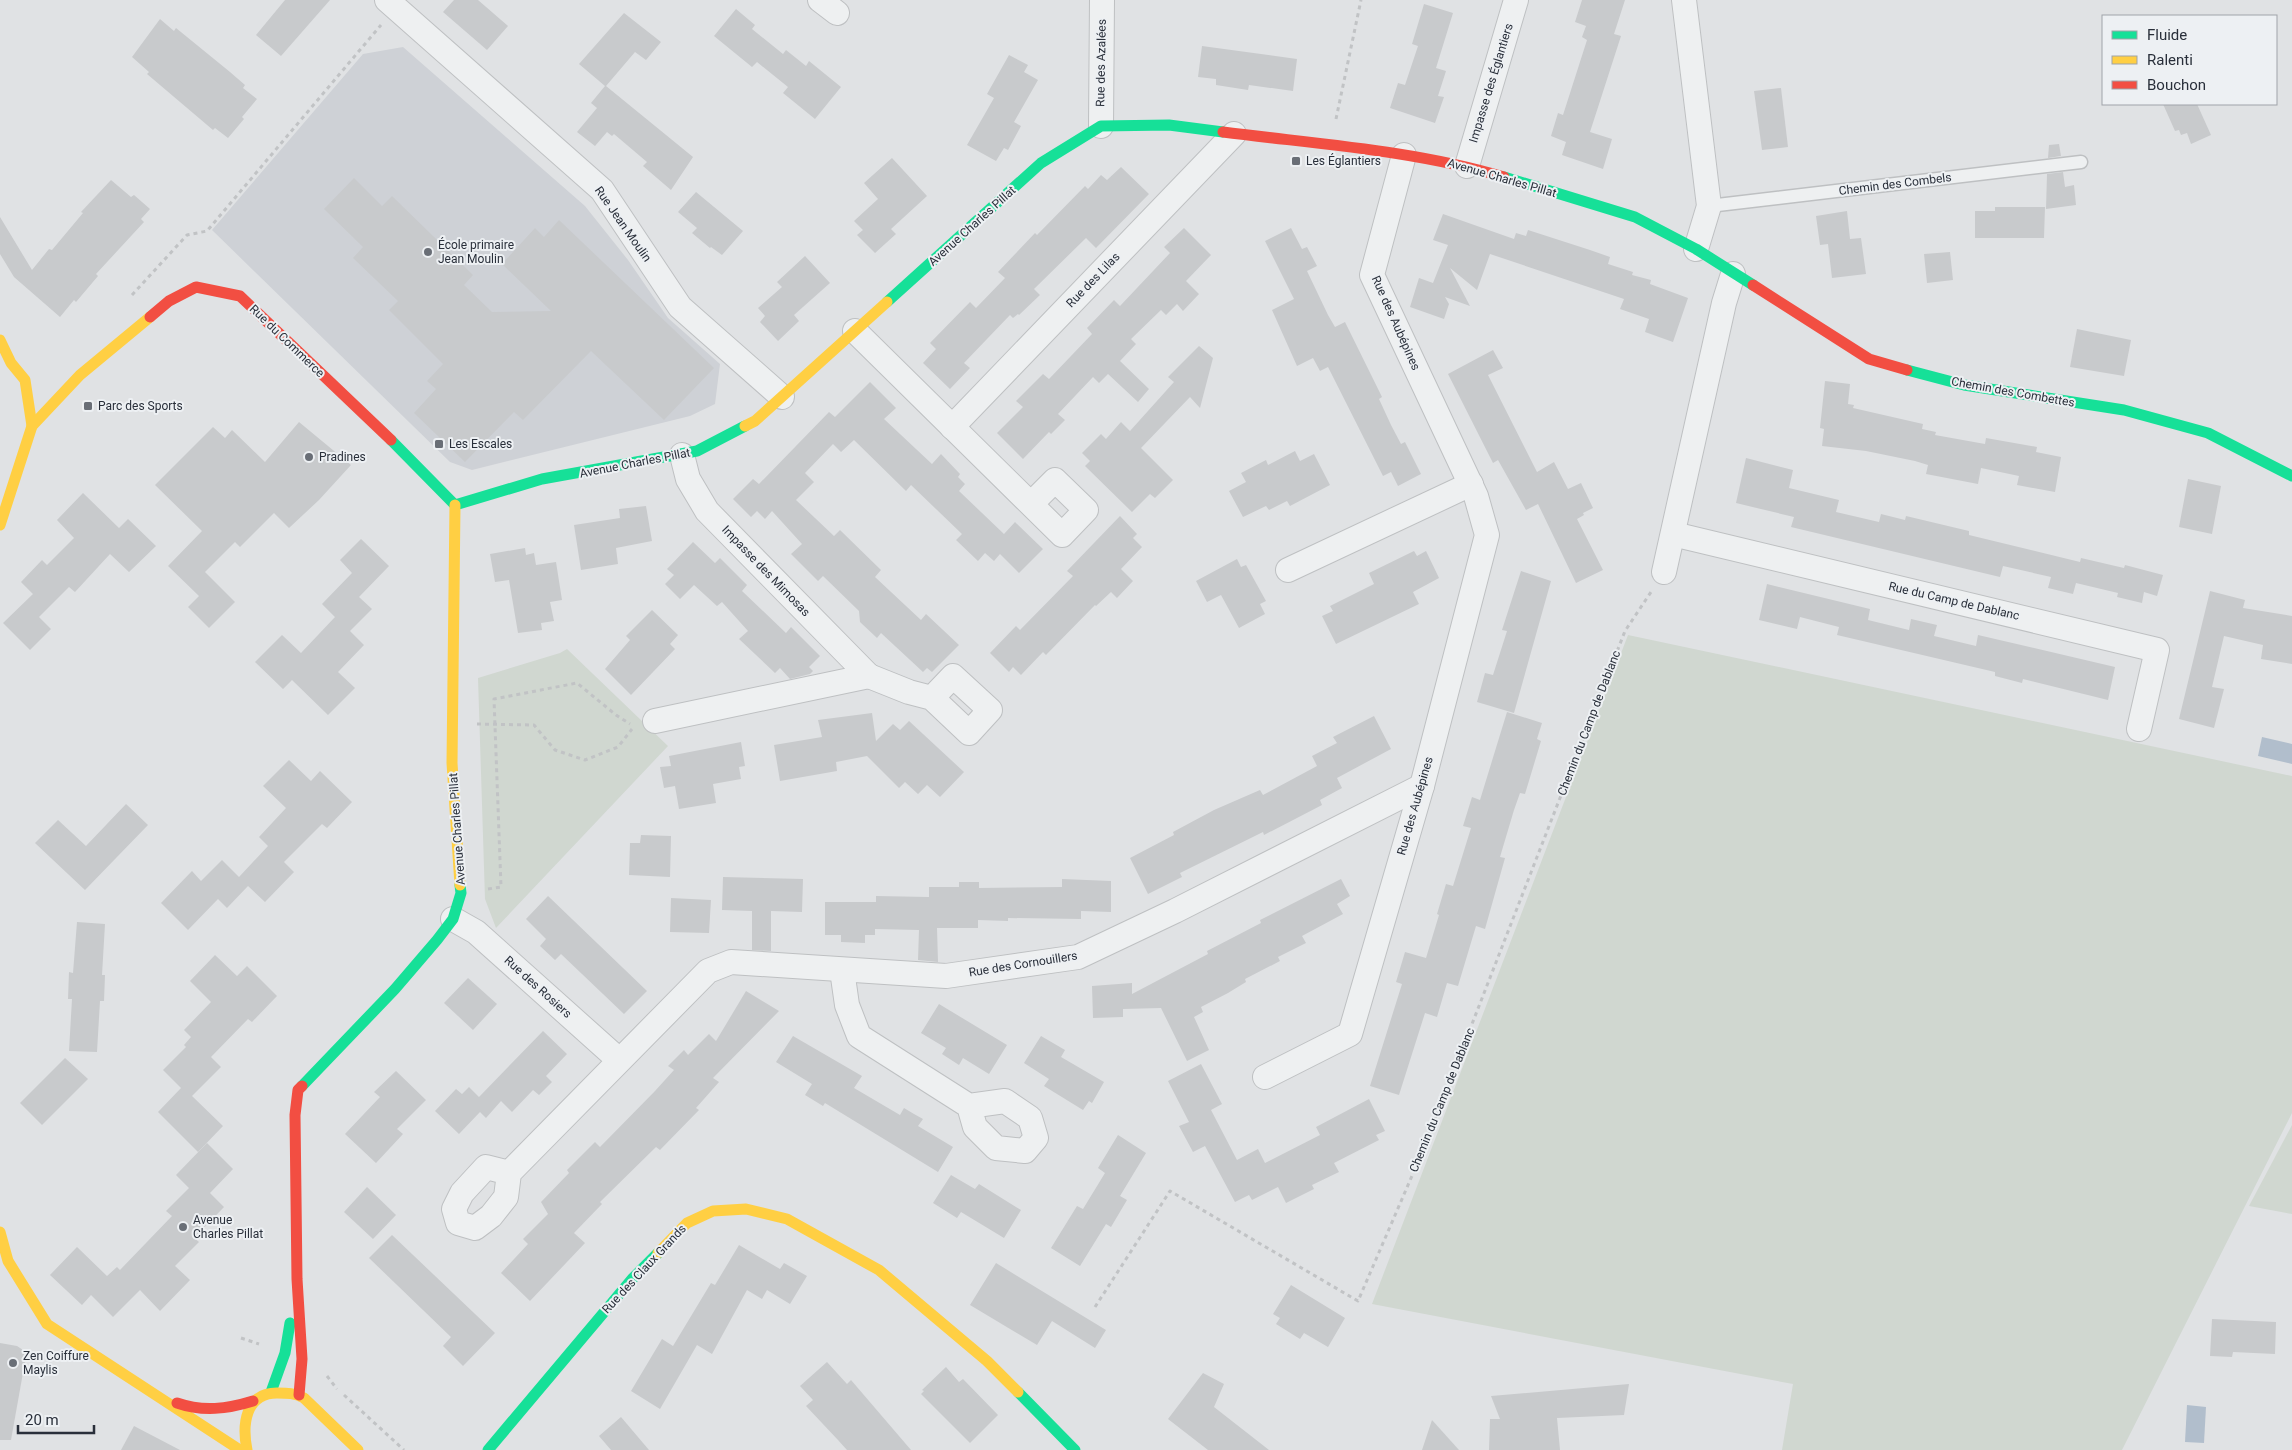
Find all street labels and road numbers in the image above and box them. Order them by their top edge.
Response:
street label: Rue des Azalées [1093,19,1109,107]
street label: Impasse des Églantiers [1465,21,1516,144]
street label: Avenue Charles Pillat [1446,156,1558,200]
street label: Chemin des Combels [1838,170,1952,198]
street label: Avenue Charles Pillat [926,183,1019,269]
street label: Rue Jean Moulin [592,184,654,264]
street label: Rue des Lilas [1063,250,1123,310]
street label: Rue des Aubépines [1369,274,1423,372]
street label: Rue du Commerce [247,302,327,380]
street label: Chemin des Combettes [1950,374,2076,410]
street label: Avenue Charles Pillat [578,445,692,481]
street label: Impasse des Mimosas [719,523,813,619]
street label: Rue du Camp de Dablanc [1887,579,2021,623]
street label: Chemin du Camp de Dablanc [1555,648,1623,798]
street label: Rue des Aubépines [1394,755,1436,857]
street label: Avenue Charles Pillat [446,772,468,886]
street label: Rue des Cornouillers [968,948,1078,980]
street label: Rue des Rosiers [502,953,574,1021]
street label: Chemin du Camp de Dablanc [1407,1026,1477,1174]
street label: Rue des Claux Grands [599,1222,689,1316]

